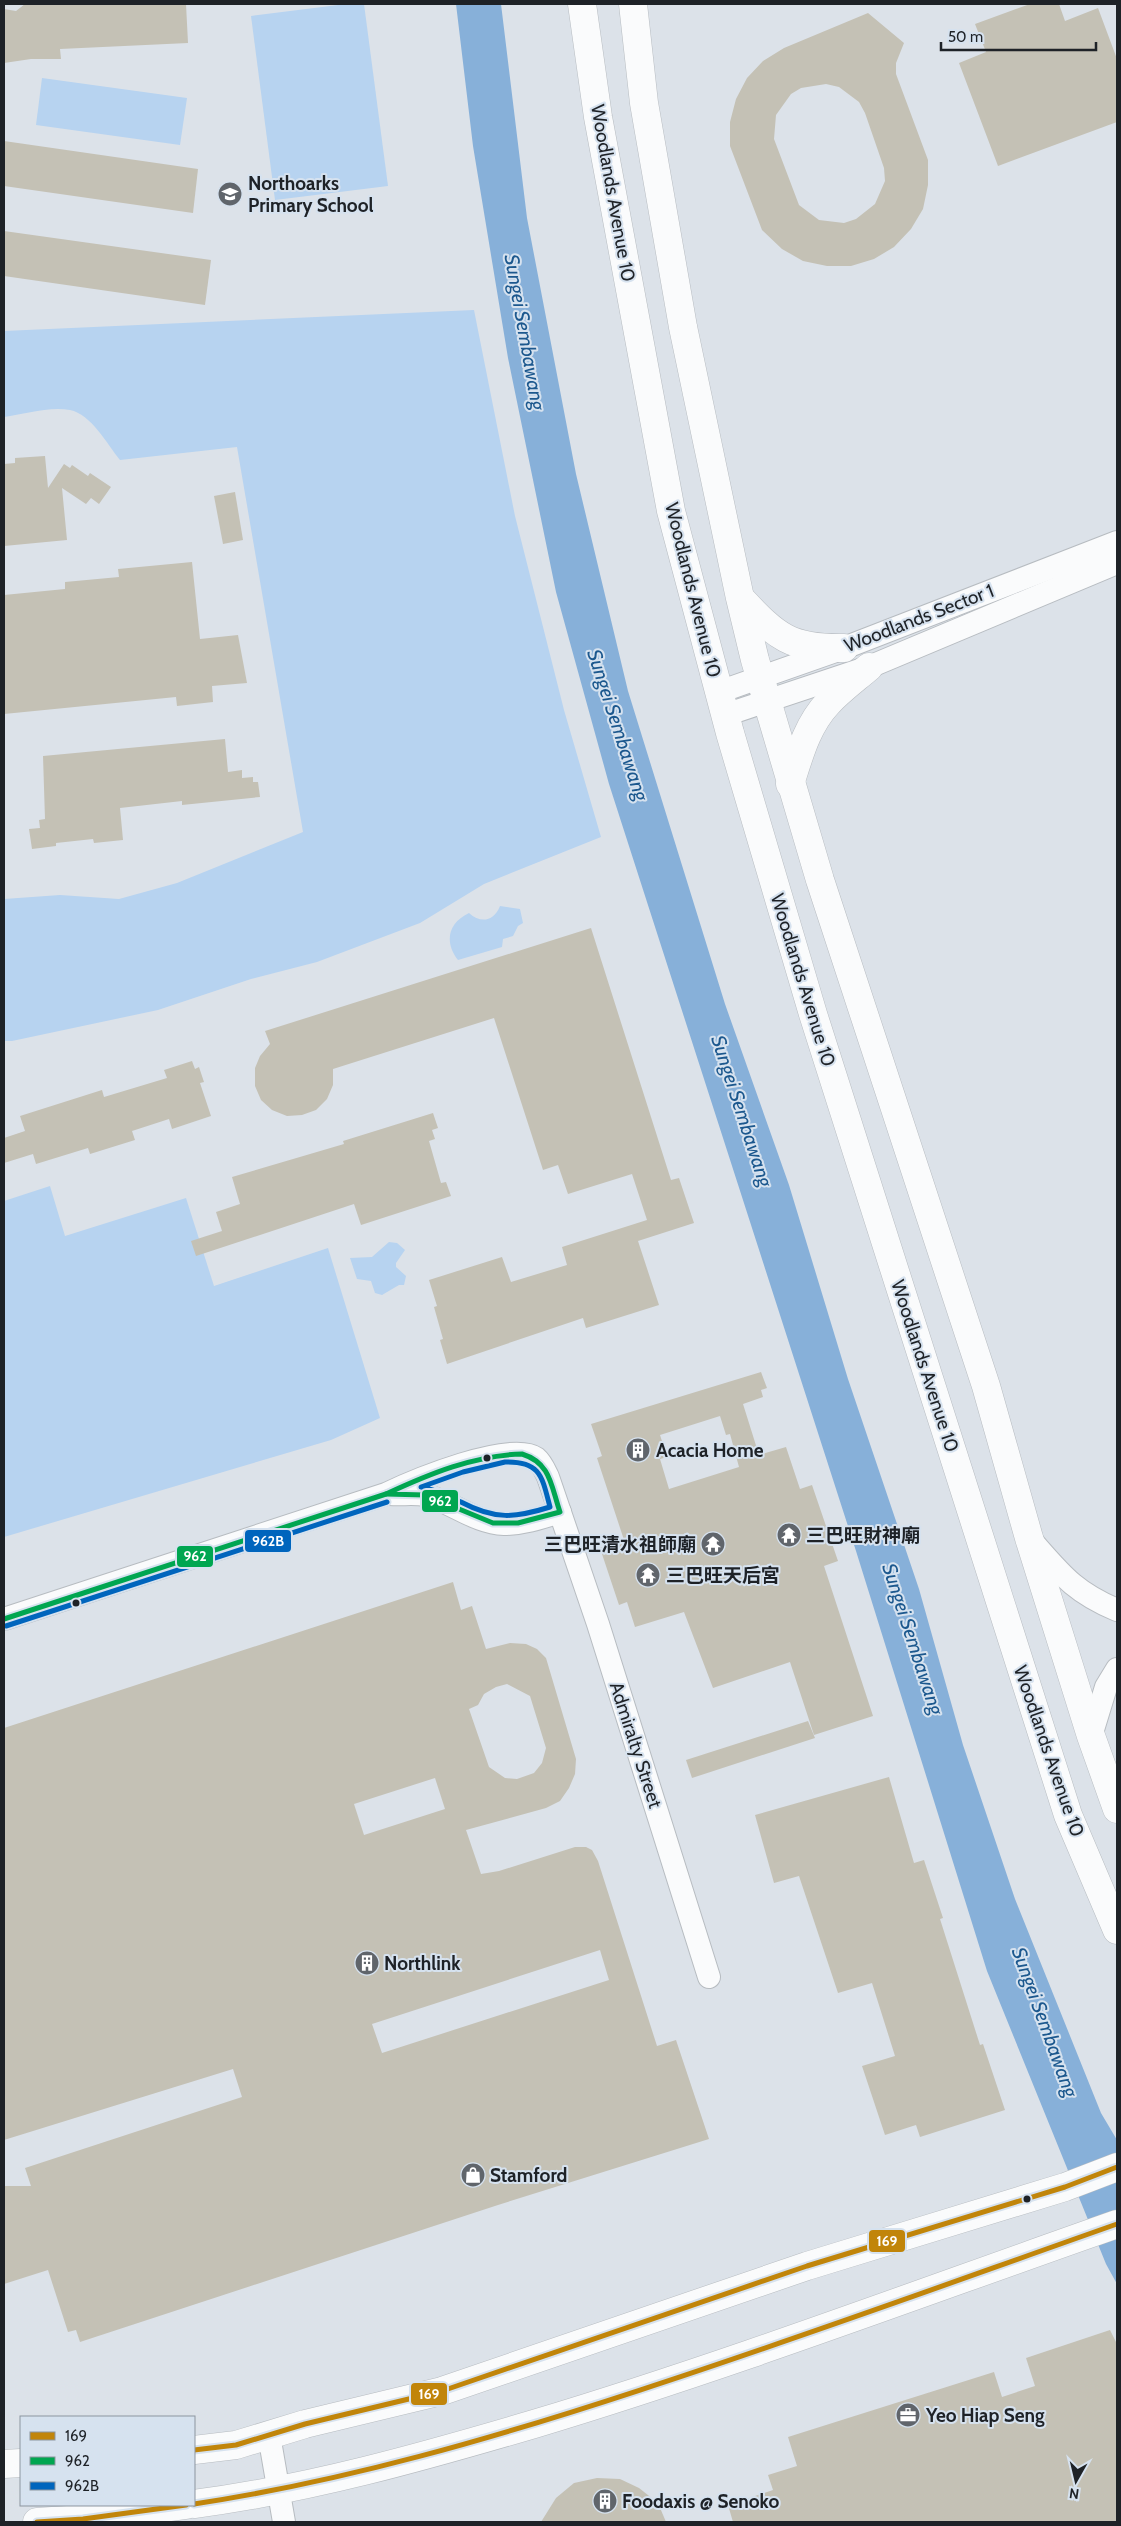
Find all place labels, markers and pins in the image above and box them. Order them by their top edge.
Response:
place label: Northoarks Primary School [248,172,374,217]
school or university icon: Northoarks Primary School [217,181,243,207]
building icon: Acacia Home [625,1437,651,1463]
place label: Acacia Home [656,1439,764,1462]
unlabelled marker [482,1453,492,1463]
temple icon: 三巴旺財神廟 [776,1522,802,1548]
place label: 三巴旺財神廟 [806,1524,920,1547]
temple icon: 三巴旺清水祖師廟 [700,1531,726,1557]
place label: 三巴旺清水祖師廟 [544,1533,696,1556]
temple icon: 三巴旺天后宮 [635,1562,661,1588]
place label: 三巴旺天后宮 [666,1564,780,1587]
unlabelled marker [71,1598,81,1608]
building icon: Northlink [354,1950,380,1976]
place label: Northlink [384,1952,461,1975]
shop icon: Stamford [460,2162,486,2188]
place label: Stamford [490,2164,567,2187]
unlabelled marker [1022,2194,1032,2204]
office icon: Yeo Hiap Seng [895,2402,921,2428]
place label: Yeo Hiap Seng [925,2404,1045,2427]
building icon: Foodaxis @ Senoko [592,2488,618,2514]
place label: Foodaxis @ Senoko [622,2490,779,2513]

